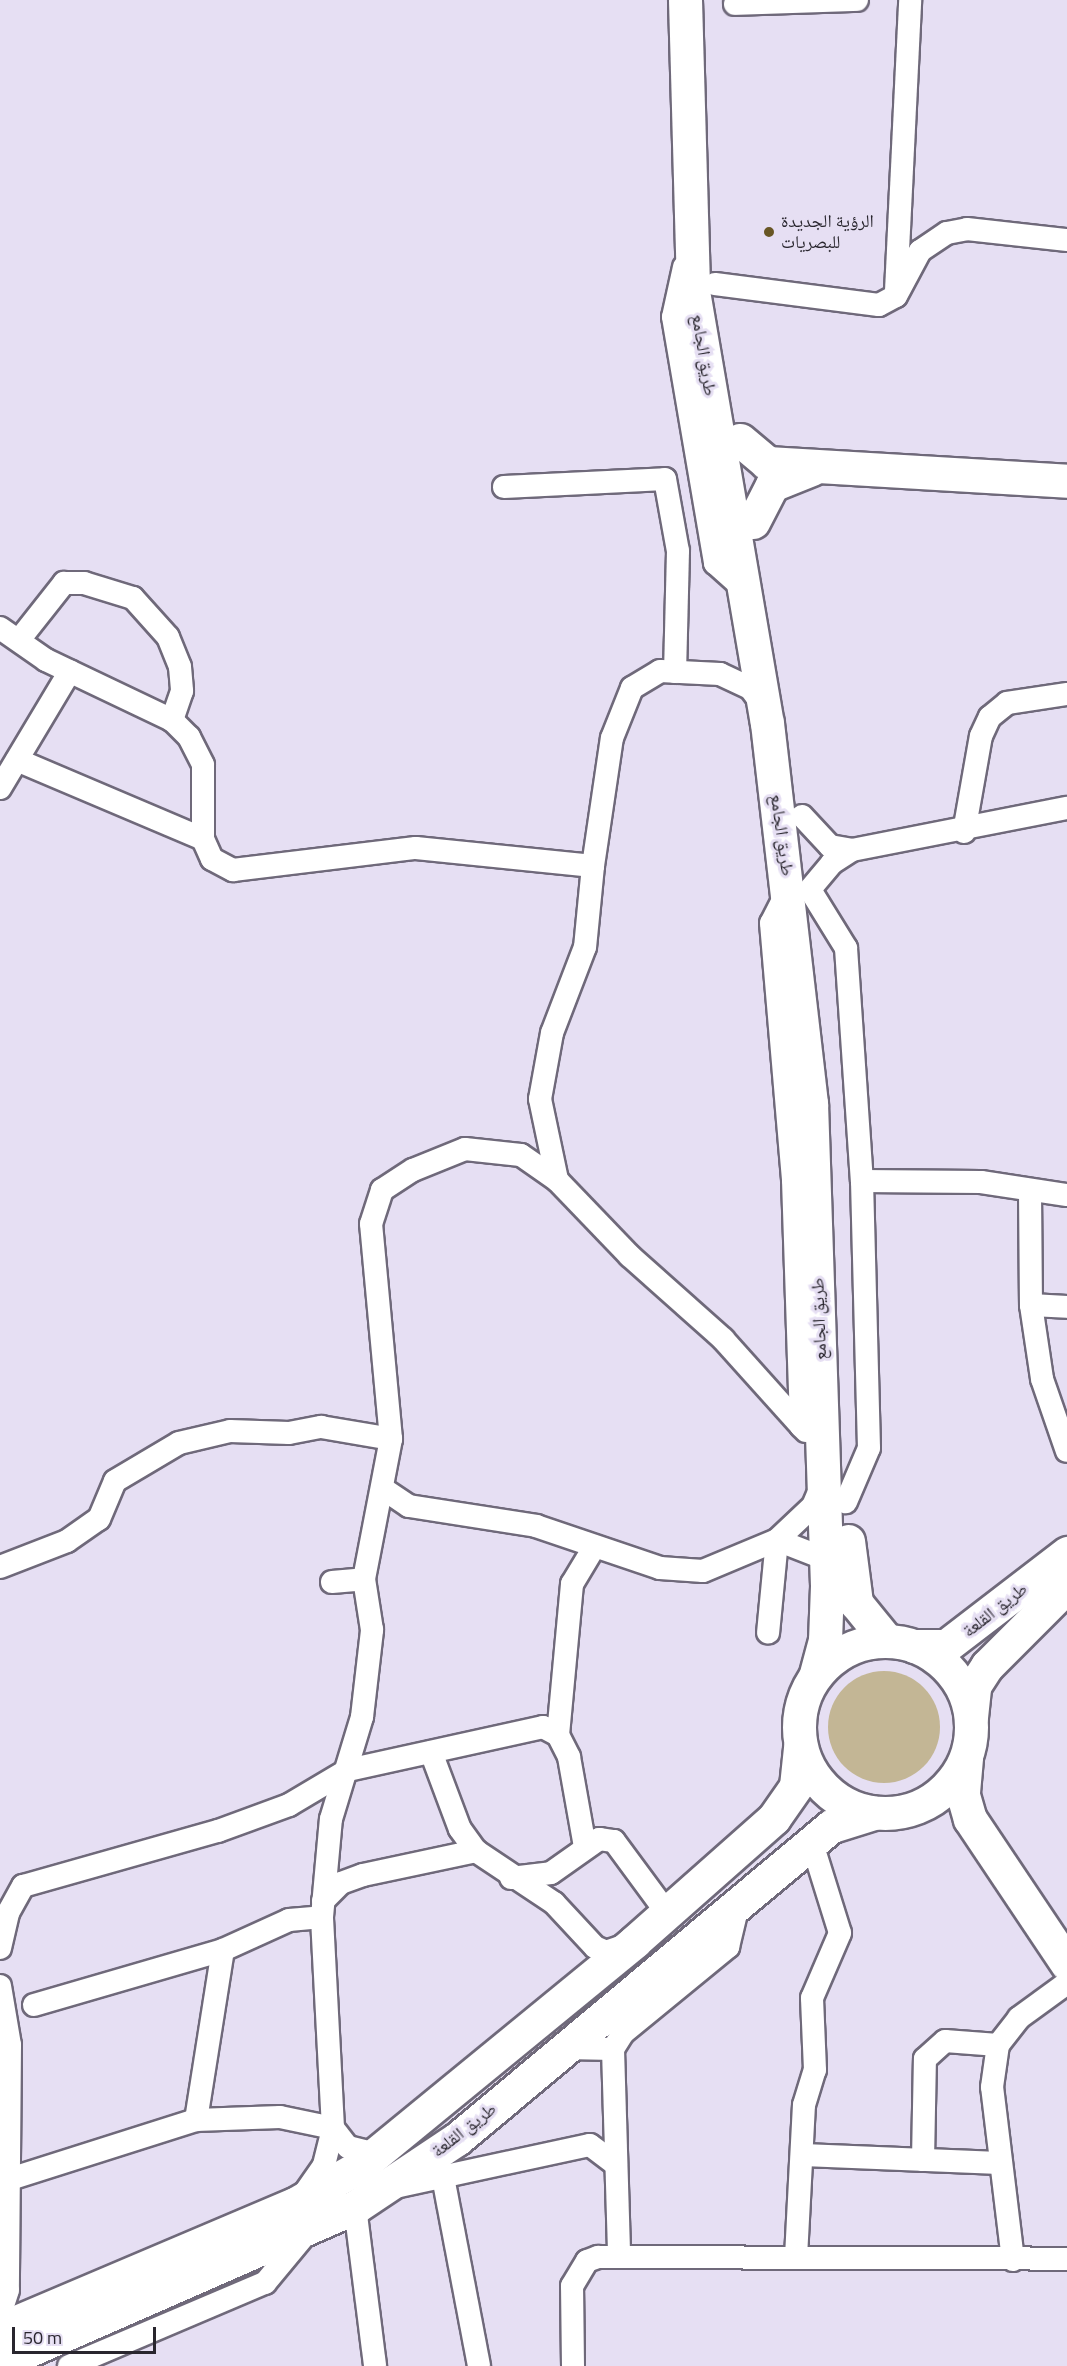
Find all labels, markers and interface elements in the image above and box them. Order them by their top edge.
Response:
place label: الرؤية الجديدة للبصريات [781,211,874,254]
marker: الرؤية الجديدة للبصريات [762,225,776,239]
street label: طريق الجامع [687,313,721,397]
street label: طريق الجامع [766,793,798,877]
street label: طريق الجامع [807,1278,831,1360]
street label: طريق القلعة [958,1578,1032,1642]
street label: طريق القلعة [427,2098,501,2162]
scale bar [15,2315,159,2353]
text: 50 m [23,2324,62,2351]

